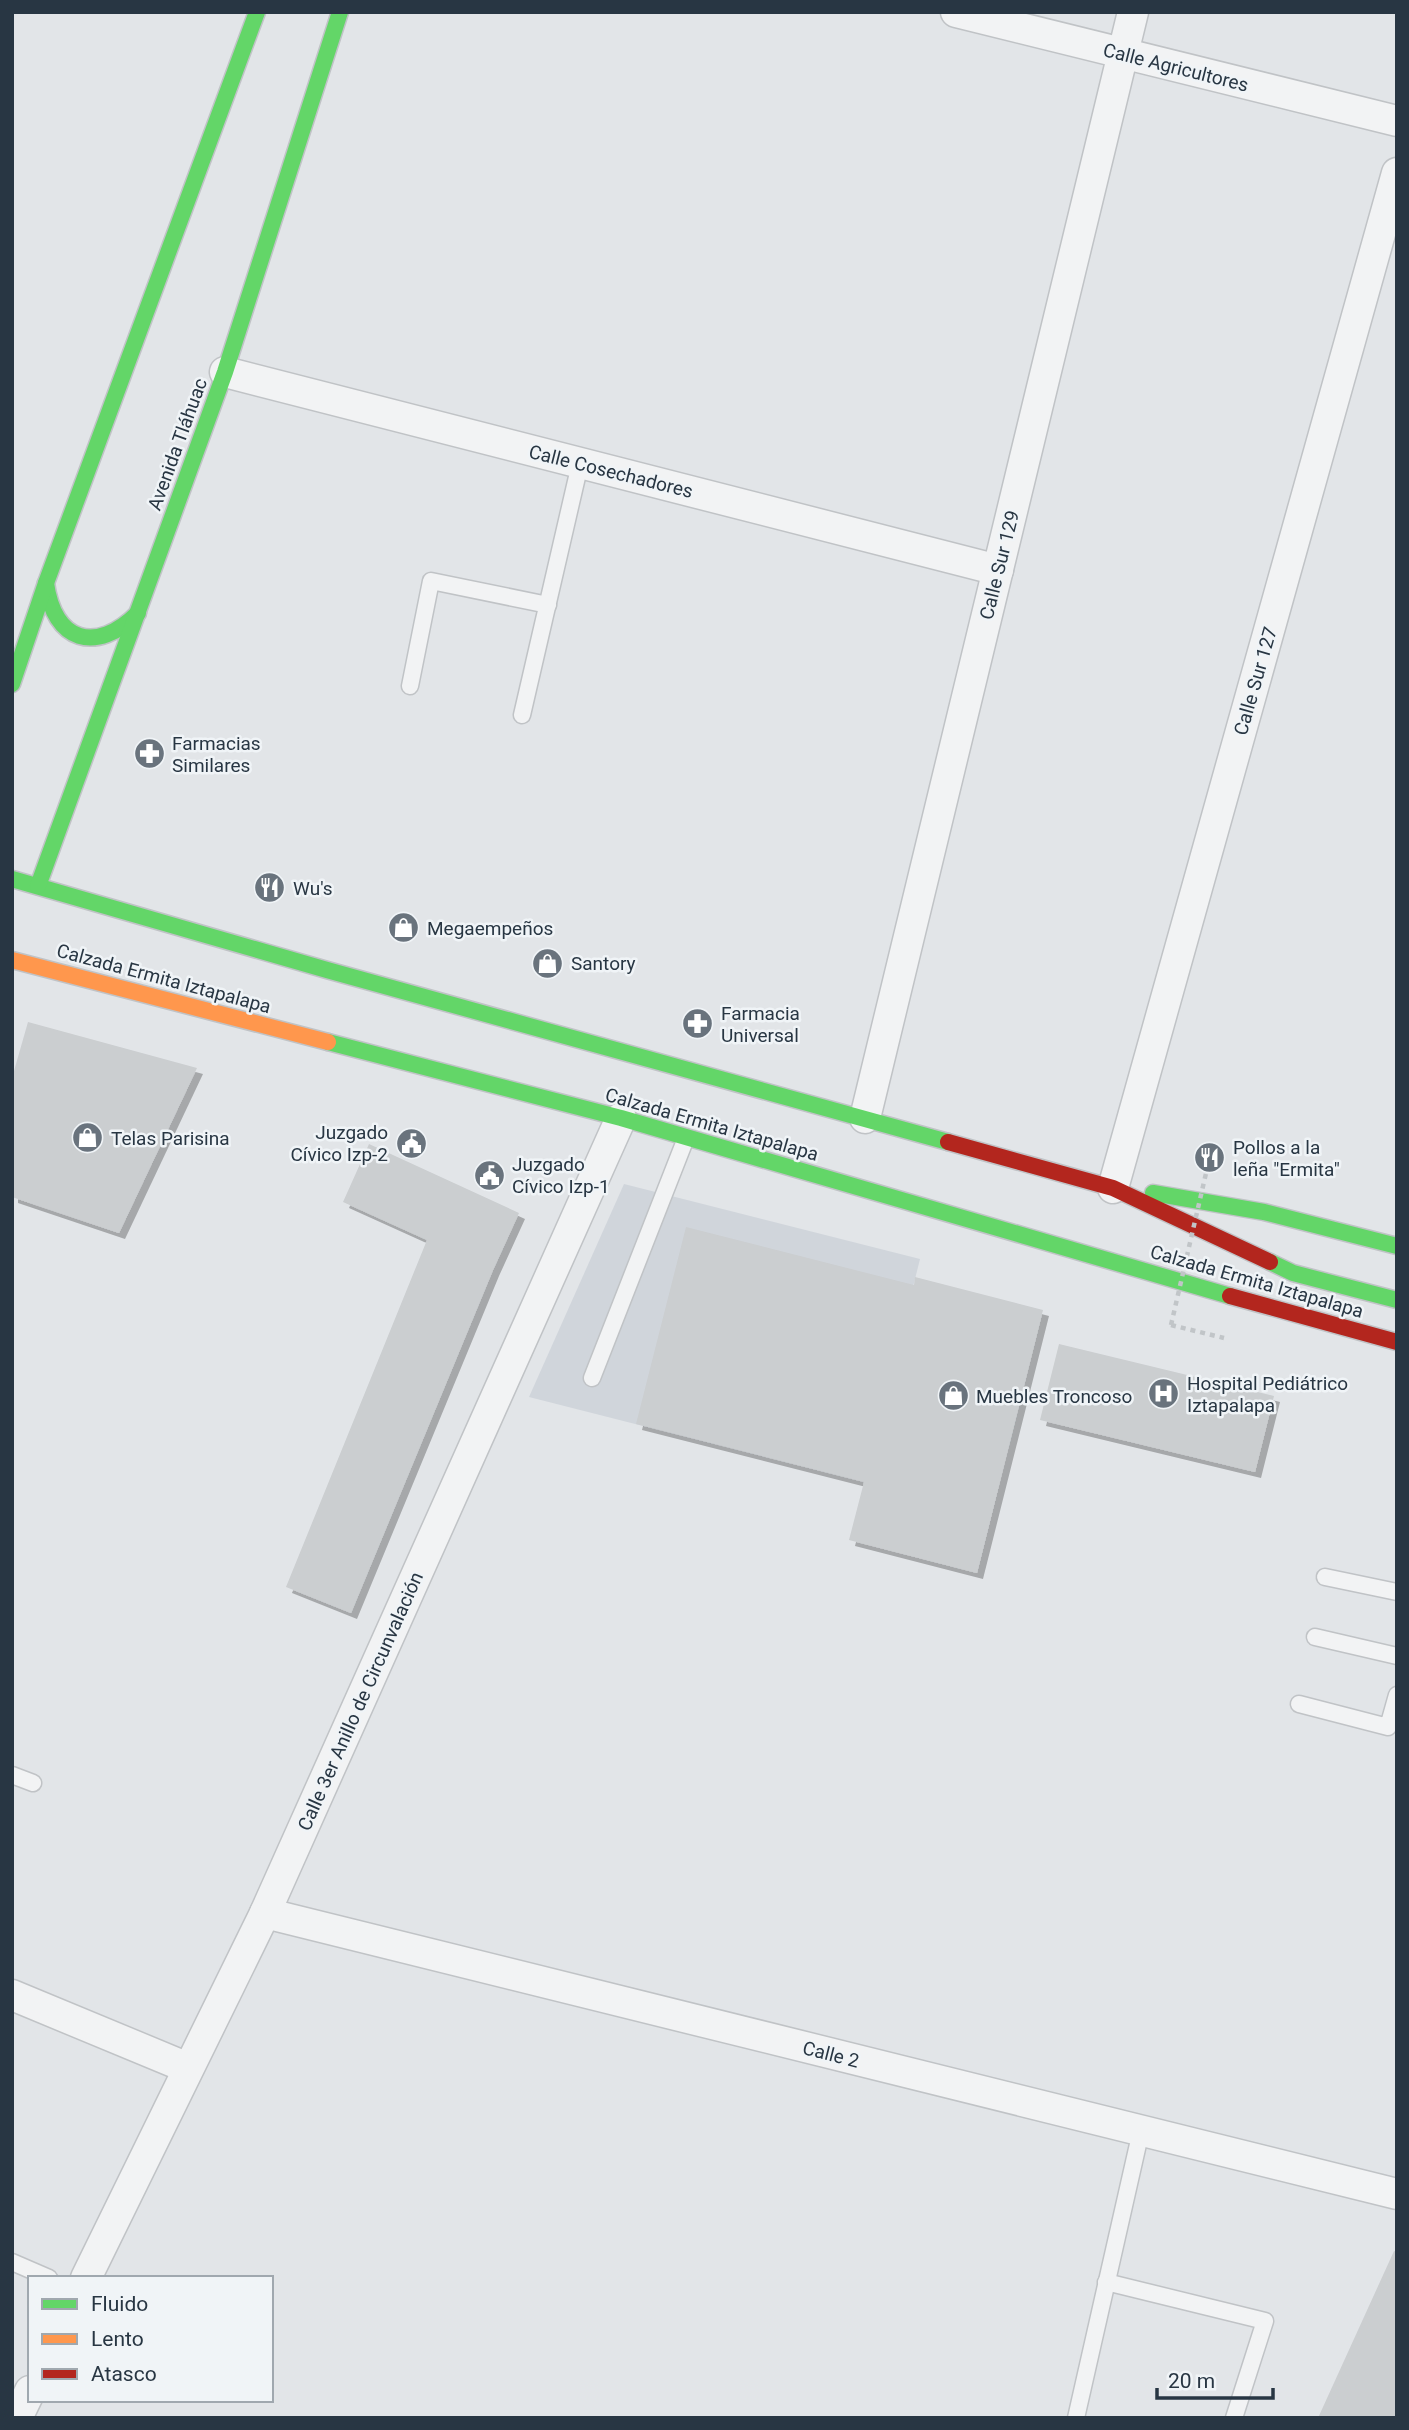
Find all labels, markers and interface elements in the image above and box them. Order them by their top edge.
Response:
street label: Calle Agricultores [1101,38,1251,97]
street label: Avenida Tláhuac [143,375,212,513]
street label: Calle Cosechadores [526,440,695,503]
street label: Calle Sur 129 [975,508,1024,622]
street label: Calle Sur 127 [1229,624,1282,738]
place label: Farmacias Similares [172,732,261,777]
pharmacy icon: Farmacias Similares [132,737,166,771]
restaurant icon: Wu's [253,871,287,905]
place label: Wu's [293,877,333,900]
shop icon: Megaempeños [387,911,421,945]
place label: Megaempeños [427,917,553,940]
street label: Calzada Ermita Iztapalapa [54,939,273,1018]
shop icon: Santory [531,946,565,980]
place label: Santory [571,952,636,975]
place label: Farmacia Universal [721,1002,800,1047]
pharmacy icon: Farmacia Universal [681,1007,715,1041]
street label: Calzada Ermita Iztapalapa [603,1083,821,1166]
shop icon: Telas Parisina [71,1121,105,1155]
place label: Juzgado Cívico Izp-2 [290,1121,388,1166]
public building icon: Juzgado Cívico Izp-2 [394,1126,428,1160]
place label: Telas Parisina [111,1127,230,1150]
place label: Pollos a la leña "Ermita" [1233,1136,1340,1181]
restaurant icon: Pollos a la leña "Ermita" [1193,1141,1227,1175]
place label: Juzgado Cívico Izp-1 [512,1153,610,1198]
public building icon: Juzgado Cívico Izp-1 [472,1158,506,1192]
street label: Calzada Ermita Iztapalapa [1148,1240,1366,1323]
place label: Hospital Pediátrico Iztapalapa [1187,1372,1348,1417]
hospital icon: Hospital Pediátrico Iztapalapa [1147,1377,1181,1411]
shop icon: Muebles Troncoso [936,1379,970,1413]
place label: Muebles Troncoso [976,1385,1132,1408]
street label: Calle 3er Anillo de Circunvalación [293,1568,428,1834]
street label: Calle 2 [800,2036,862,2073]
legend [28,2276,273,2402]
text: Fluido [91,2292,148,2316]
text: Lento [91,2327,144,2351]
scale bar [1157,2356,1272,2400]
text: Atasco [91,2362,157,2386]
text: 20 m [1168,2369,1215,2393]

